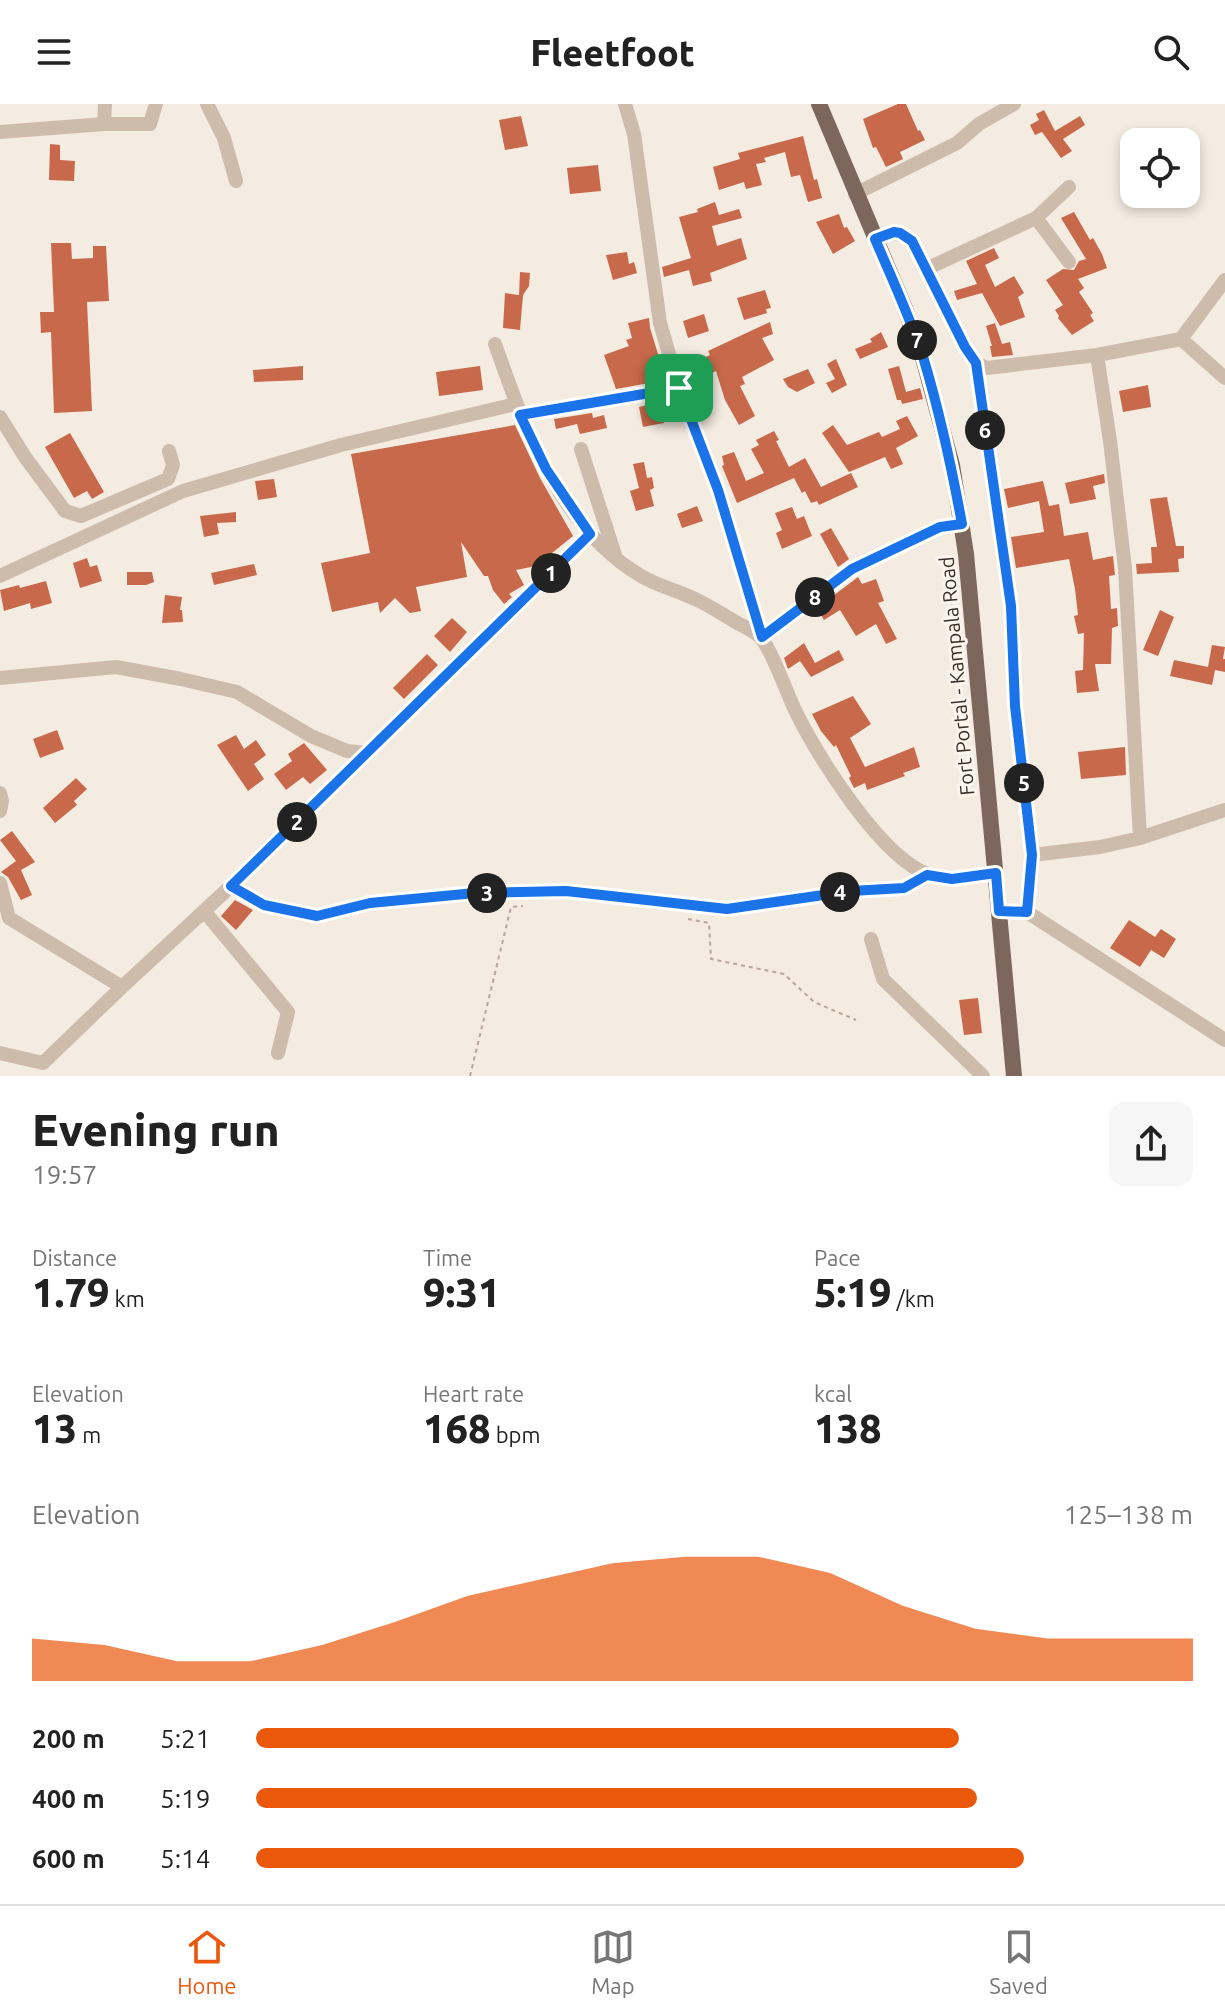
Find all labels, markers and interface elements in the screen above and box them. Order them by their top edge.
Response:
icon: menu [32,30,76,74]
icon: search [1149,30,1193,74]
text: Fleetfoot [530,32,695,73]
map controls [1120,128,1200,208]
button: locate [1120,128,1200,208]
pin: 7 [897,320,937,360]
text: 7 [911,327,923,352]
pin [645,354,713,422]
icon: arrive [657,366,701,410]
pin: 6 [965,410,1005,450]
text: 6 [979,417,991,442]
pin: 1 [531,553,571,593]
street label: Fort Portal - Kampala Road [935,556,978,796]
text: 1 [545,560,557,585]
pin: 8 [795,577,835,617]
text: 8 [809,584,821,609]
pin: 5 [1004,763,1044,803]
text: 5 [1018,770,1030,795]
pin: 2 [277,802,317,842]
text: 2 [291,809,303,834]
pin: 4 [820,872,860,912]
pin: 3 [467,873,507,913]
text: 4 [834,879,846,904]
text: 3 [481,880,493,905]
button: share [1109,1102,1193,1186]
text: Evening run [32,1105,280,1154]
text: 19:57 [32,1160,97,1189]
text: Distance [32,1245,117,1270]
text: Time [423,1245,472,1270]
text: Pace [814,1245,861,1270]
text: 1.79 [32,1270,110,1315]
text: 9:31 [423,1270,501,1315]
text: 5:19 [814,1270,892,1315]
text: km [110,1286,145,1311]
text: /km [892,1286,935,1311]
text: Elevation [32,1381,124,1406]
text: Heart rate [423,1381,524,1406]
text: kcal [814,1381,852,1406]
text: 13 [32,1406,77,1451]
text: 168 [423,1406,491,1451]
text: 138 [814,1406,882,1451]
text: m [77,1422,101,1447]
text: bpm [491,1422,540,1447]
text: Elevation [32,1500,140,1529]
text: 125–138 m [1064,1500,1193,1529]
text: 200 m [32,1724,105,1753]
text: 5:21 [160,1724,210,1753]
text: 400 m [32,1784,105,1813]
text: 5:19 [160,1784,210,1813]
text: 600 m [32,1844,105,1873]
text: 5:14 [160,1844,210,1873]
tab: Home [177,1925,237,1998]
tab: Map [591,1925,635,1998]
tab: Saved [989,1925,1048,1998]

